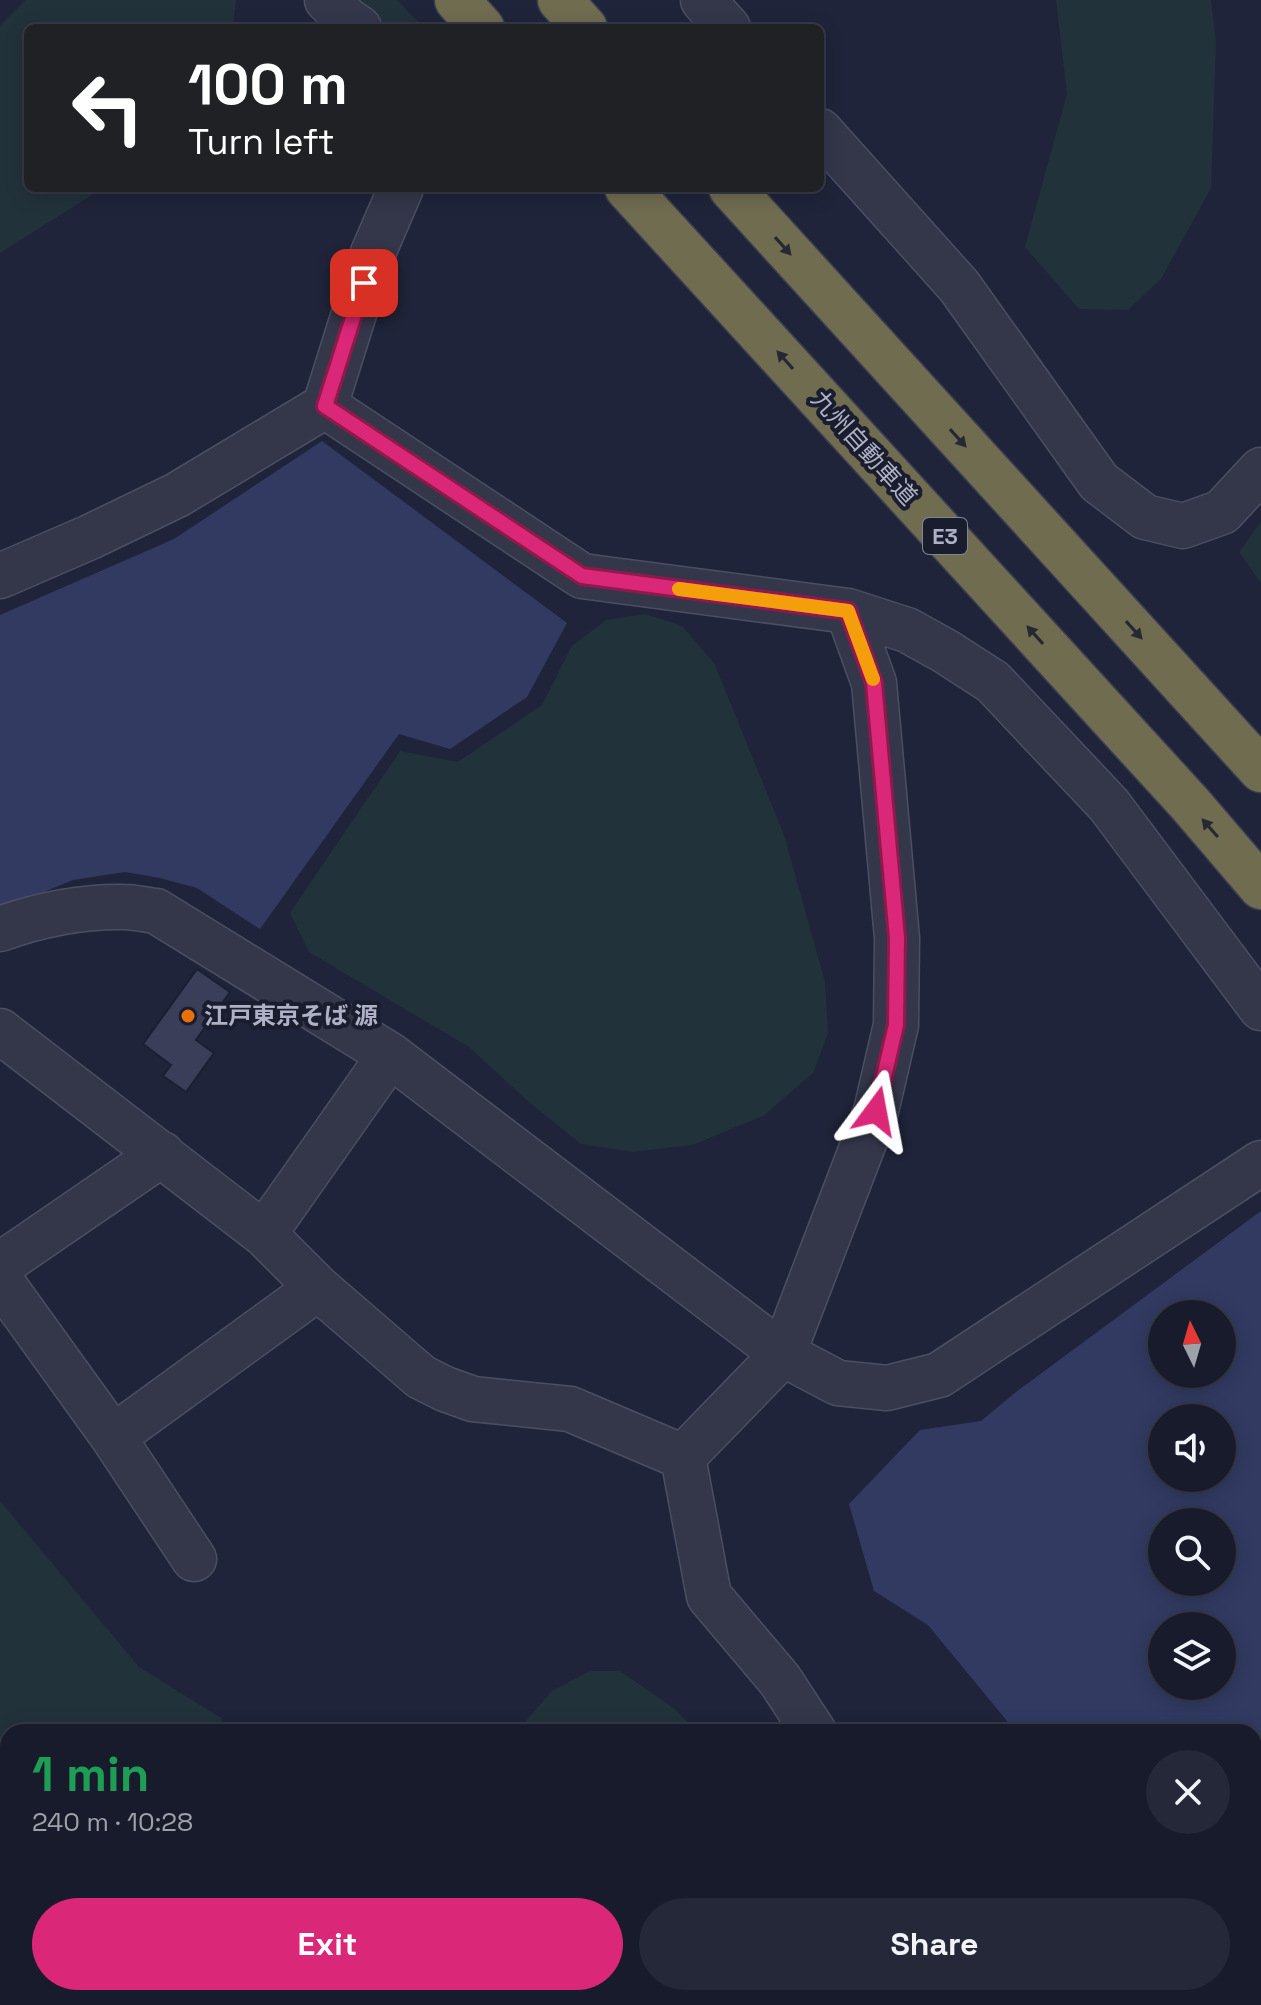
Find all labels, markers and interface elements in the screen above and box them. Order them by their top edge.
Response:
text: 100 m [188,49,348,120]
icon: left [56,56,160,160]
text: Turn left [188,119,335,165]
one-way arrow [774,236,792,255]
pin [330,249,398,317]
icon: arrive [342,261,386,305]
one-way arrow [776,351,794,370]
street label: 九州自動車道 [805,384,924,512]
one-way arrow [949,428,967,447]
road number: E3 [923,518,967,554]
one-way arrow [1124,620,1142,639]
one-way arrow [1027,626,1045,645]
one-way arrow [1202,818,1219,838]
place label: 江戸東京そば 源 [204,1000,378,1031]
marker: 江戸東京そば 源 [179,1007,197,1025]
position arrow [834,1069,918,1153]
north arrow [1148,1300,1236,1388]
map controls [1148,1300,1236,1700]
button: sound [1148,1404,1236,1492]
button: search [1148,1508,1236,1596]
button: layers [1148,1612,1236,1700]
text: 1 min [32,1744,149,1805]
button: close [1146,1750,1230,1834]
text: 240 m · 10:28 [32,1805,193,1839]
button: Exit [32,1898,623,1990]
button: Share [639,1898,1230,1990]

